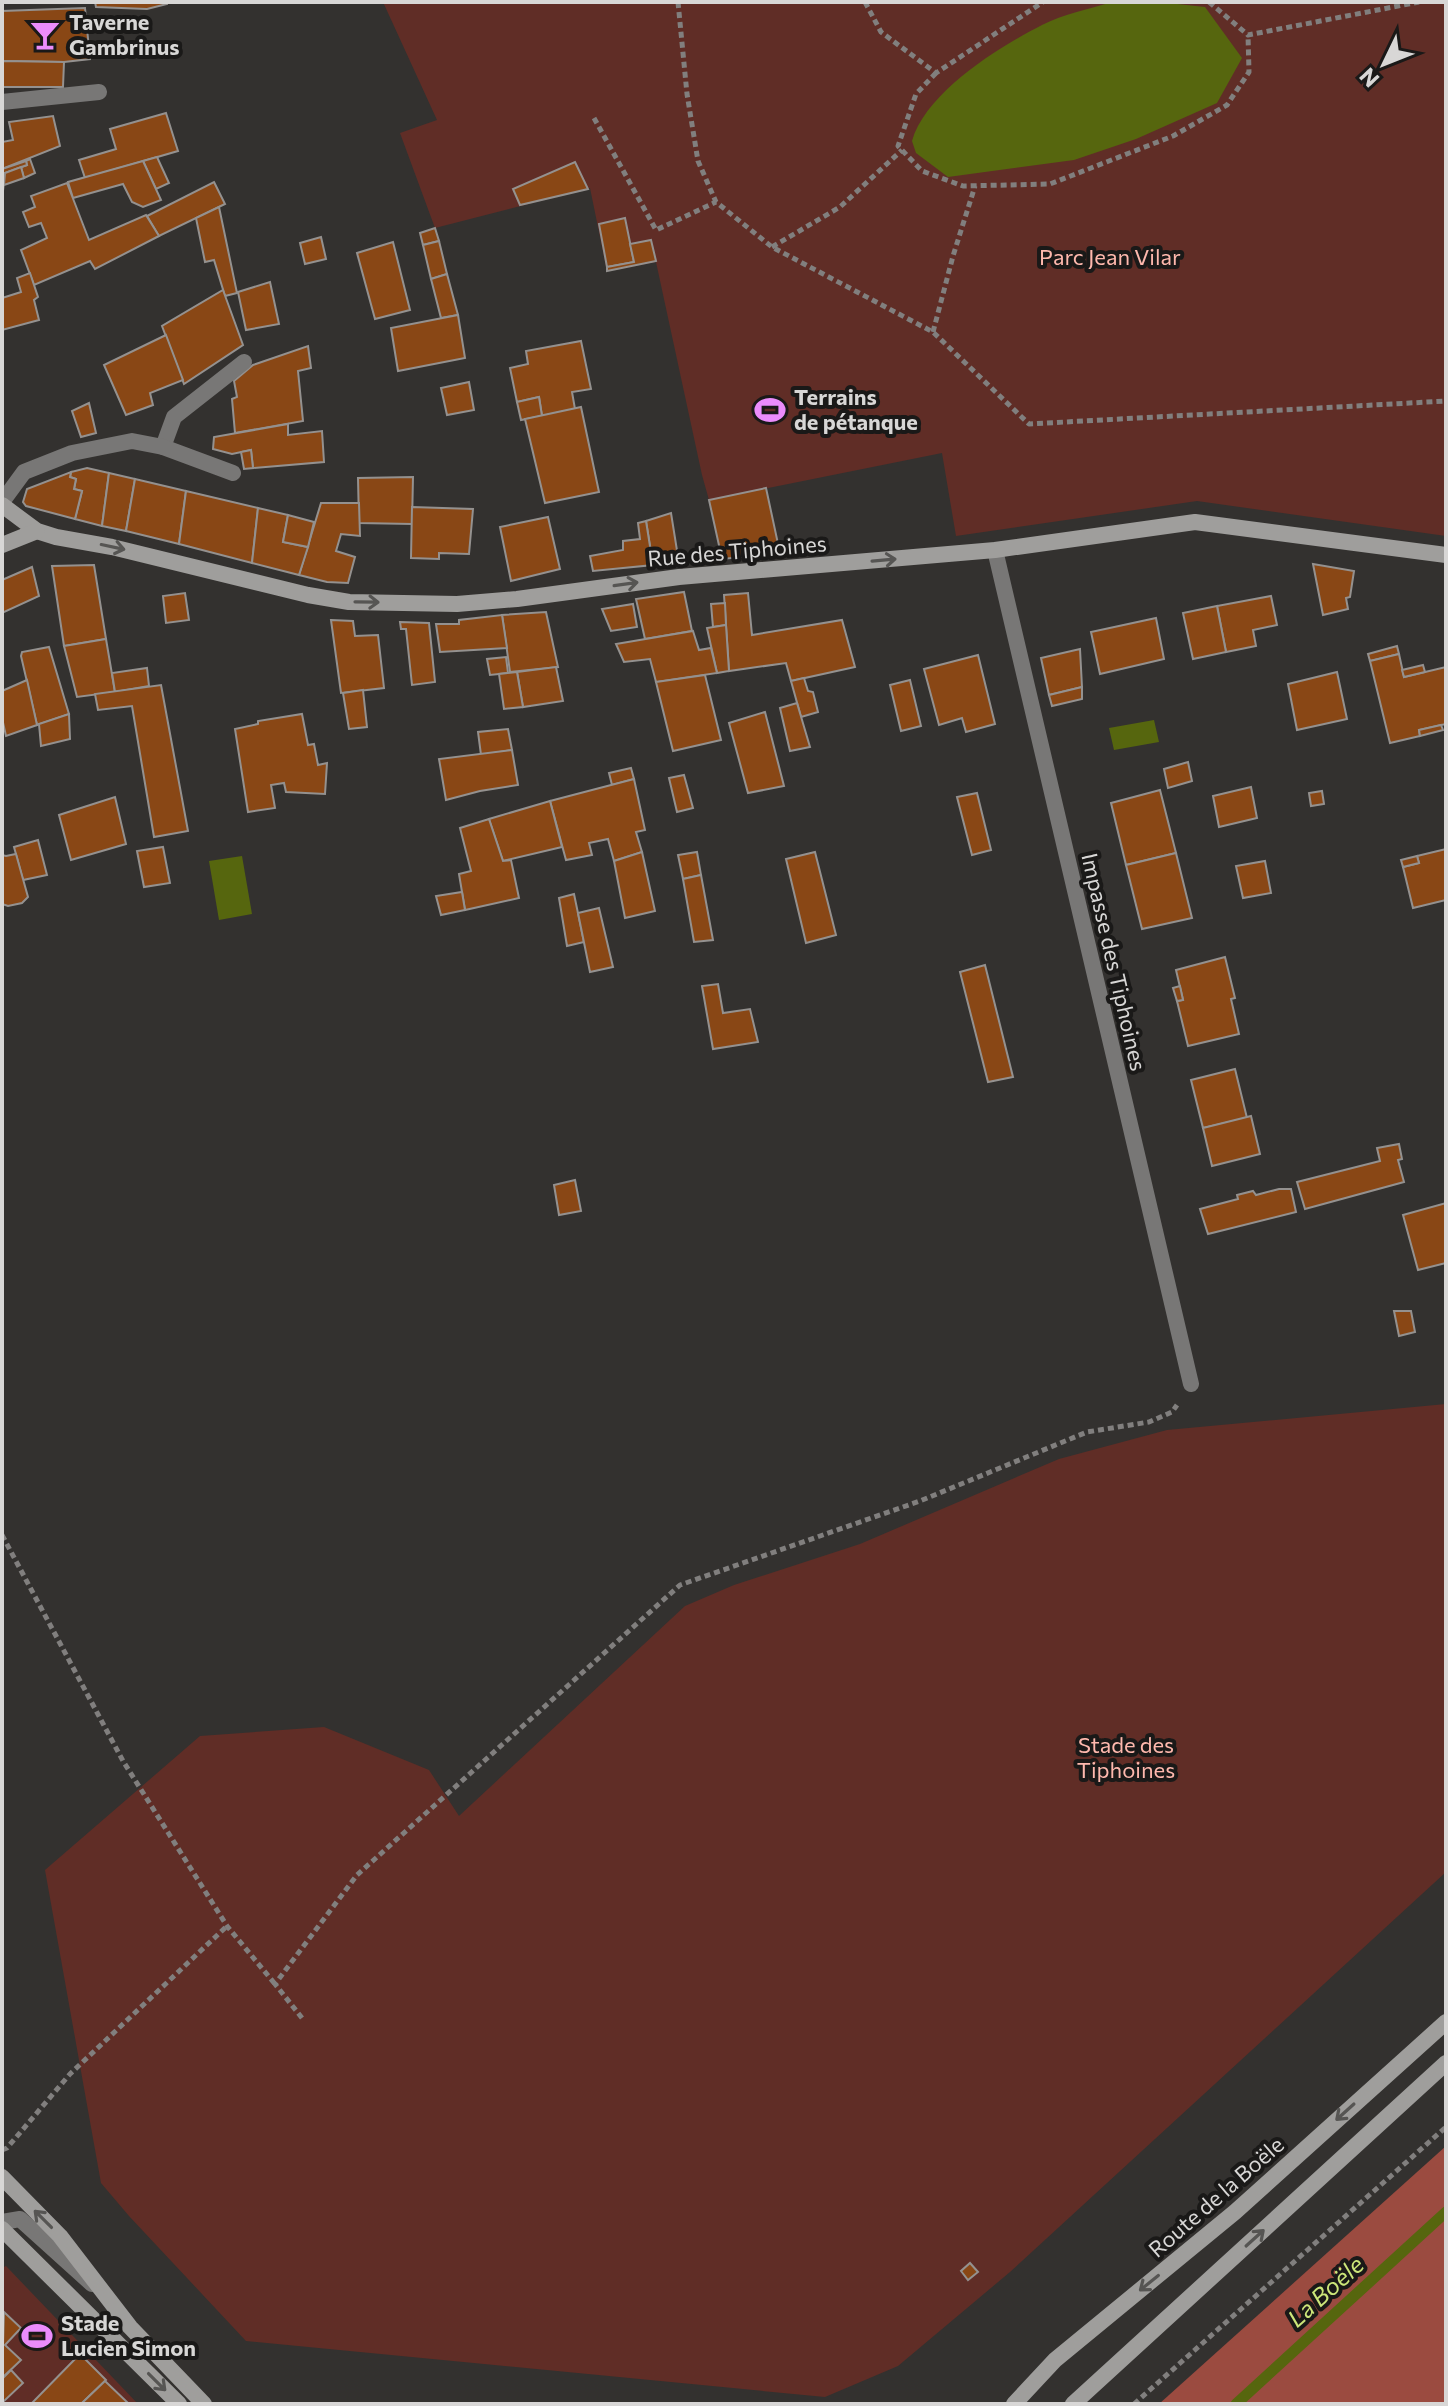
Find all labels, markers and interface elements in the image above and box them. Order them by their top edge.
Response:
place label: Taverne Gambrinus [69,8,180,60]
bar icon: Taverne Gambrinus [28,18,62,52]
north arrow [1344,24,1424,104]
text: N [1354,63,1385,93]
park label: Parc Jean Vilar [1039,243,1181,270]
place label: Terrains de pétanque [794,383,918,435]
sports icon: Terrains de pétanque [753,393,787,427]
street label: Rue des Tiphoines [646,529,828,572]
one-way arrow [100,541,125,556]
one-way arrow [870,552,897,567]
one-way arrow [612,576,638,591]
one-way arrow [353,594,380,610]
street label: Impasse des Tiphoines [1076,850,1153,1073]
park label: Stade des Tiphoines [1077,1731,1175,1783]
one-way arrow [1336,2103,1356,2121]
street label: Route de la Boële [1143,2131,1289,2263]
one-way arrow [34,2210,53,2229]
one-way arrow [1244,2229,1264,2247]
water label: La Boële [1281,2249,1369,2332]
one-way arrow [1139,2274,1160,2292]
place label: Stade Lucien Simon [61,2309,196,2361]
sports icon: Stade Lucien Simon [20,2319,54,2353]
one-way arrow [147,2372,166,2391]

